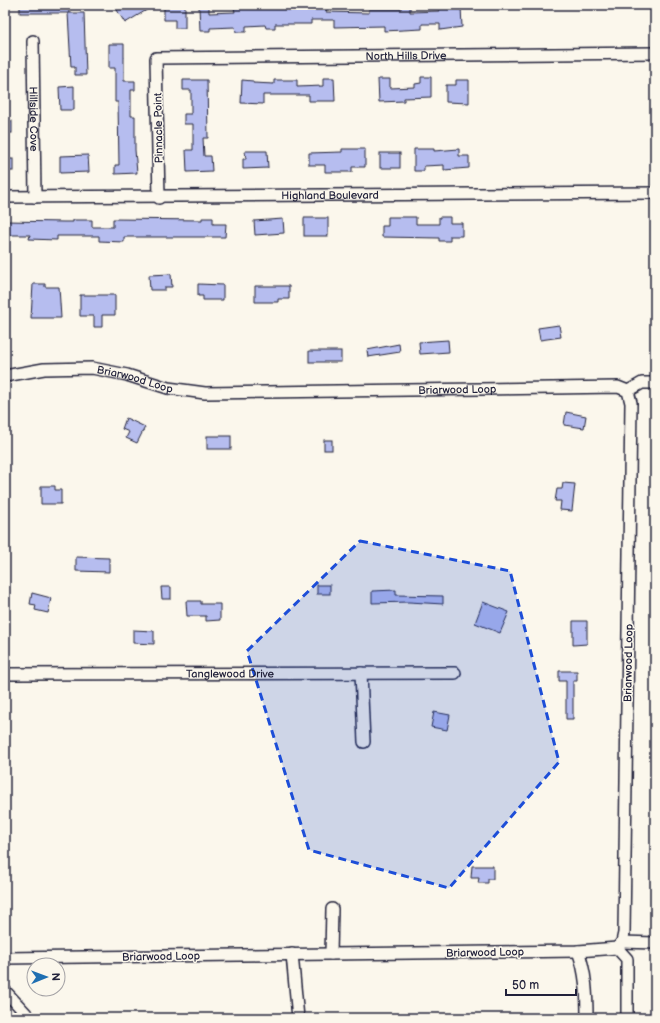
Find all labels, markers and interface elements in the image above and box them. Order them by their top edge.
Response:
street label: North Hills Drive [365,49,447,63]
street label: Hillside Cove [27,86,40,152]
street label: Pinnacle Point [151,92,166,163]
street label: Highland Boulevard [281,189,379,202]
street label: Briarwood Loop [96,363,174,396]
street label: Briarwood Loop [418,383,497,397]
street label: Briarwood Loop [621,624,636,702]
street label: Tanglewood Drive [186,667,275,681]
street label: Briarwood Loop [446,945,524,960]
street label: Briarwood Loop [122,949,200,964]
north arrow [26,957,66,997]
scale bar [506,971,576,997]
text: N [49,973,62,981]
text: 50 m [512,978,539,993]

